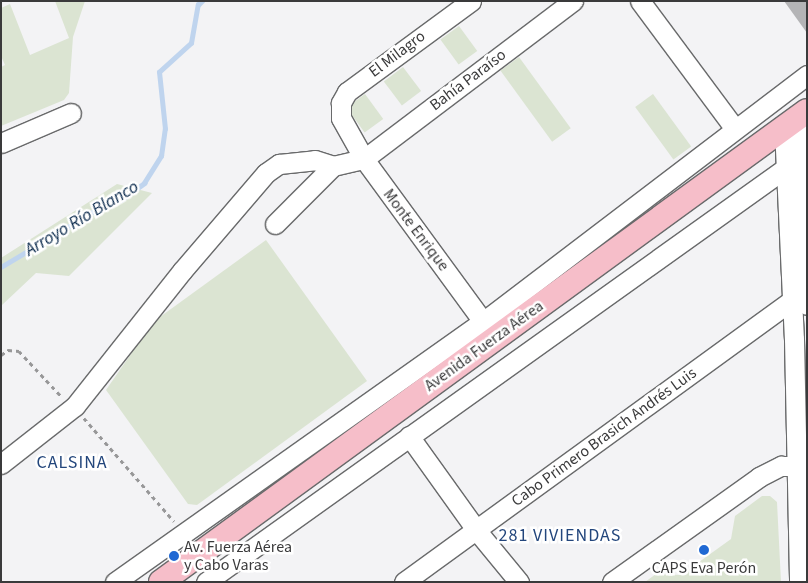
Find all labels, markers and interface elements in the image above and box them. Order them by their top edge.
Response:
street label: El Milagro [365,27,429,81]
street label: Bahía Paraíso [426,45,510,115]
water label: Arroyo Río Blanco [21,177,143,261]
street label: Monte Enrique [379,185,453,275]
street label: Avenida Fuerza Aérea [421,296,547,396]
street label: Cabo Primero Brasich Andrés Luis [508,363,700,511]
district label: CALSINA [36,452,108,474]
district label: 281 VIVIENDAS [497,525,623,547]
place label: Av. Fuerza Aérea y Cabo Varas [184,537,292,575]
marker: CAPS Eva Perón [698,544,710,556]
marker: Av. Fuerza Aérea y Cabo Varas [168,550,180,562]
place label: CAPS Eva Perón [652,558,756,578]

